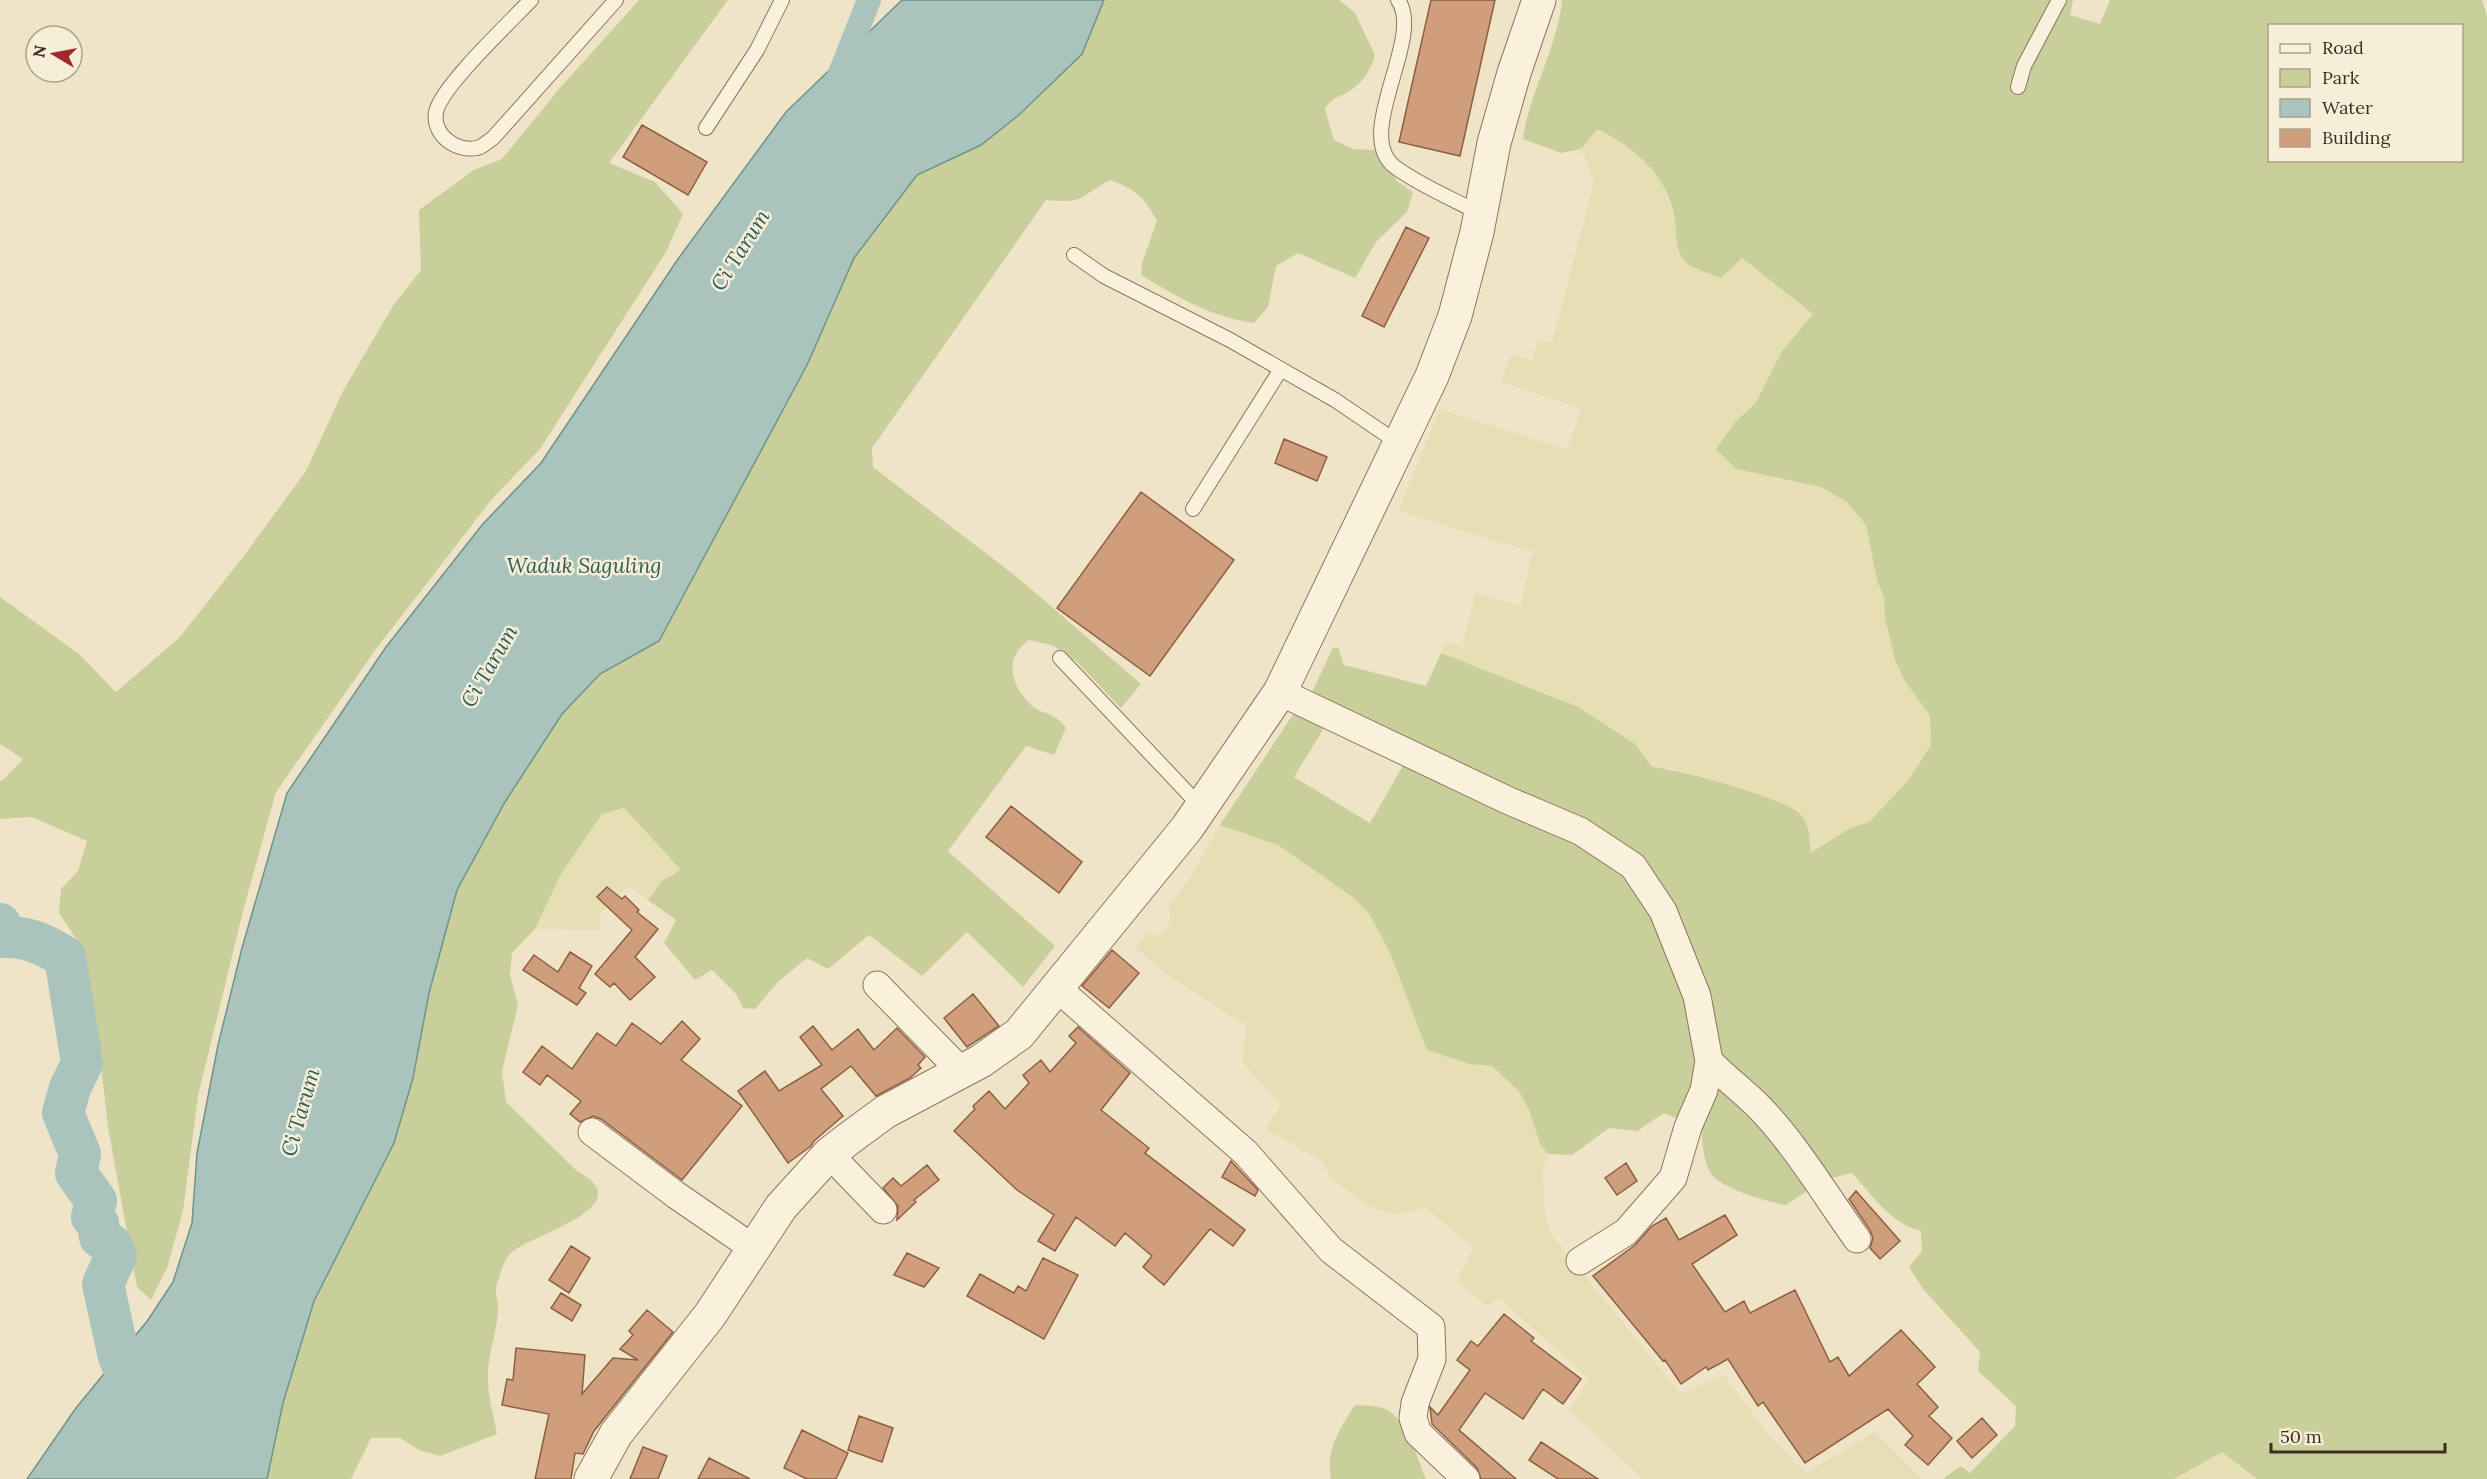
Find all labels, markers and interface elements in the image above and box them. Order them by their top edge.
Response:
north arrow [24,24,84,84]
legend [2268,24,2463,162]
text: Road [2322,36,2364,59]
text: N [28,44,50,59]
text: Park [2322,66,2360,89]
text: Water [2322,96,2373,119]
text: Building [2322,126,2392,149]
water label: Ci Tarum [705,204,776,296]
water label: Waduk Saguling [507,552,661,579]
water label: Ci Tarum [455,619,524,712]
water label: Ci Tarum [275,1064,326,1159]
scale bar [2271,1416,2445,1454]
text: 50 m [2280,1425,2322,1448]

